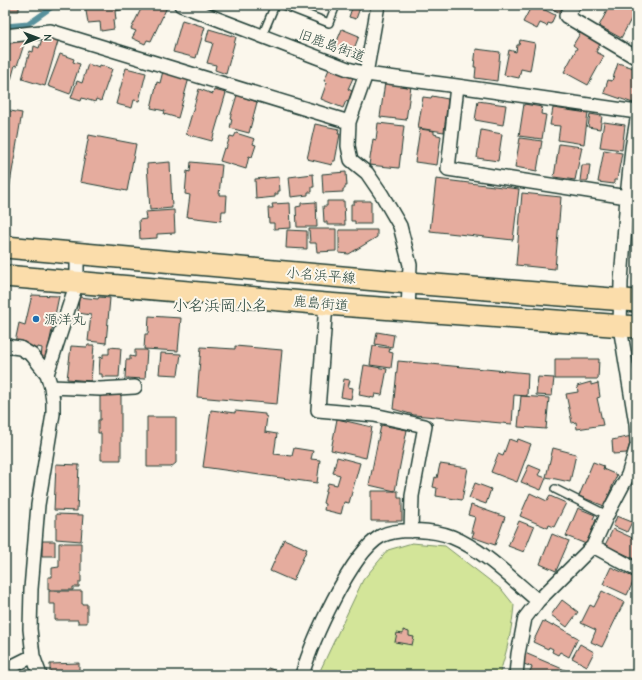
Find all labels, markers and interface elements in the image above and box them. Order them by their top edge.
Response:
north arrow [18,18,58,58]
street label: 旧鹿島街道 [296,26,368,65]
text: N [41,34,54,42]
street label: 小名浜平線 [285,264,357,287]
street label: 鹿島街道 [292,293,350,314]
district label: 小名浜岡小名 [172,297,268,315]
place label: 源洋丸 [44,311,86,328]
marker: 源洋丸 [31,314,41,324]

